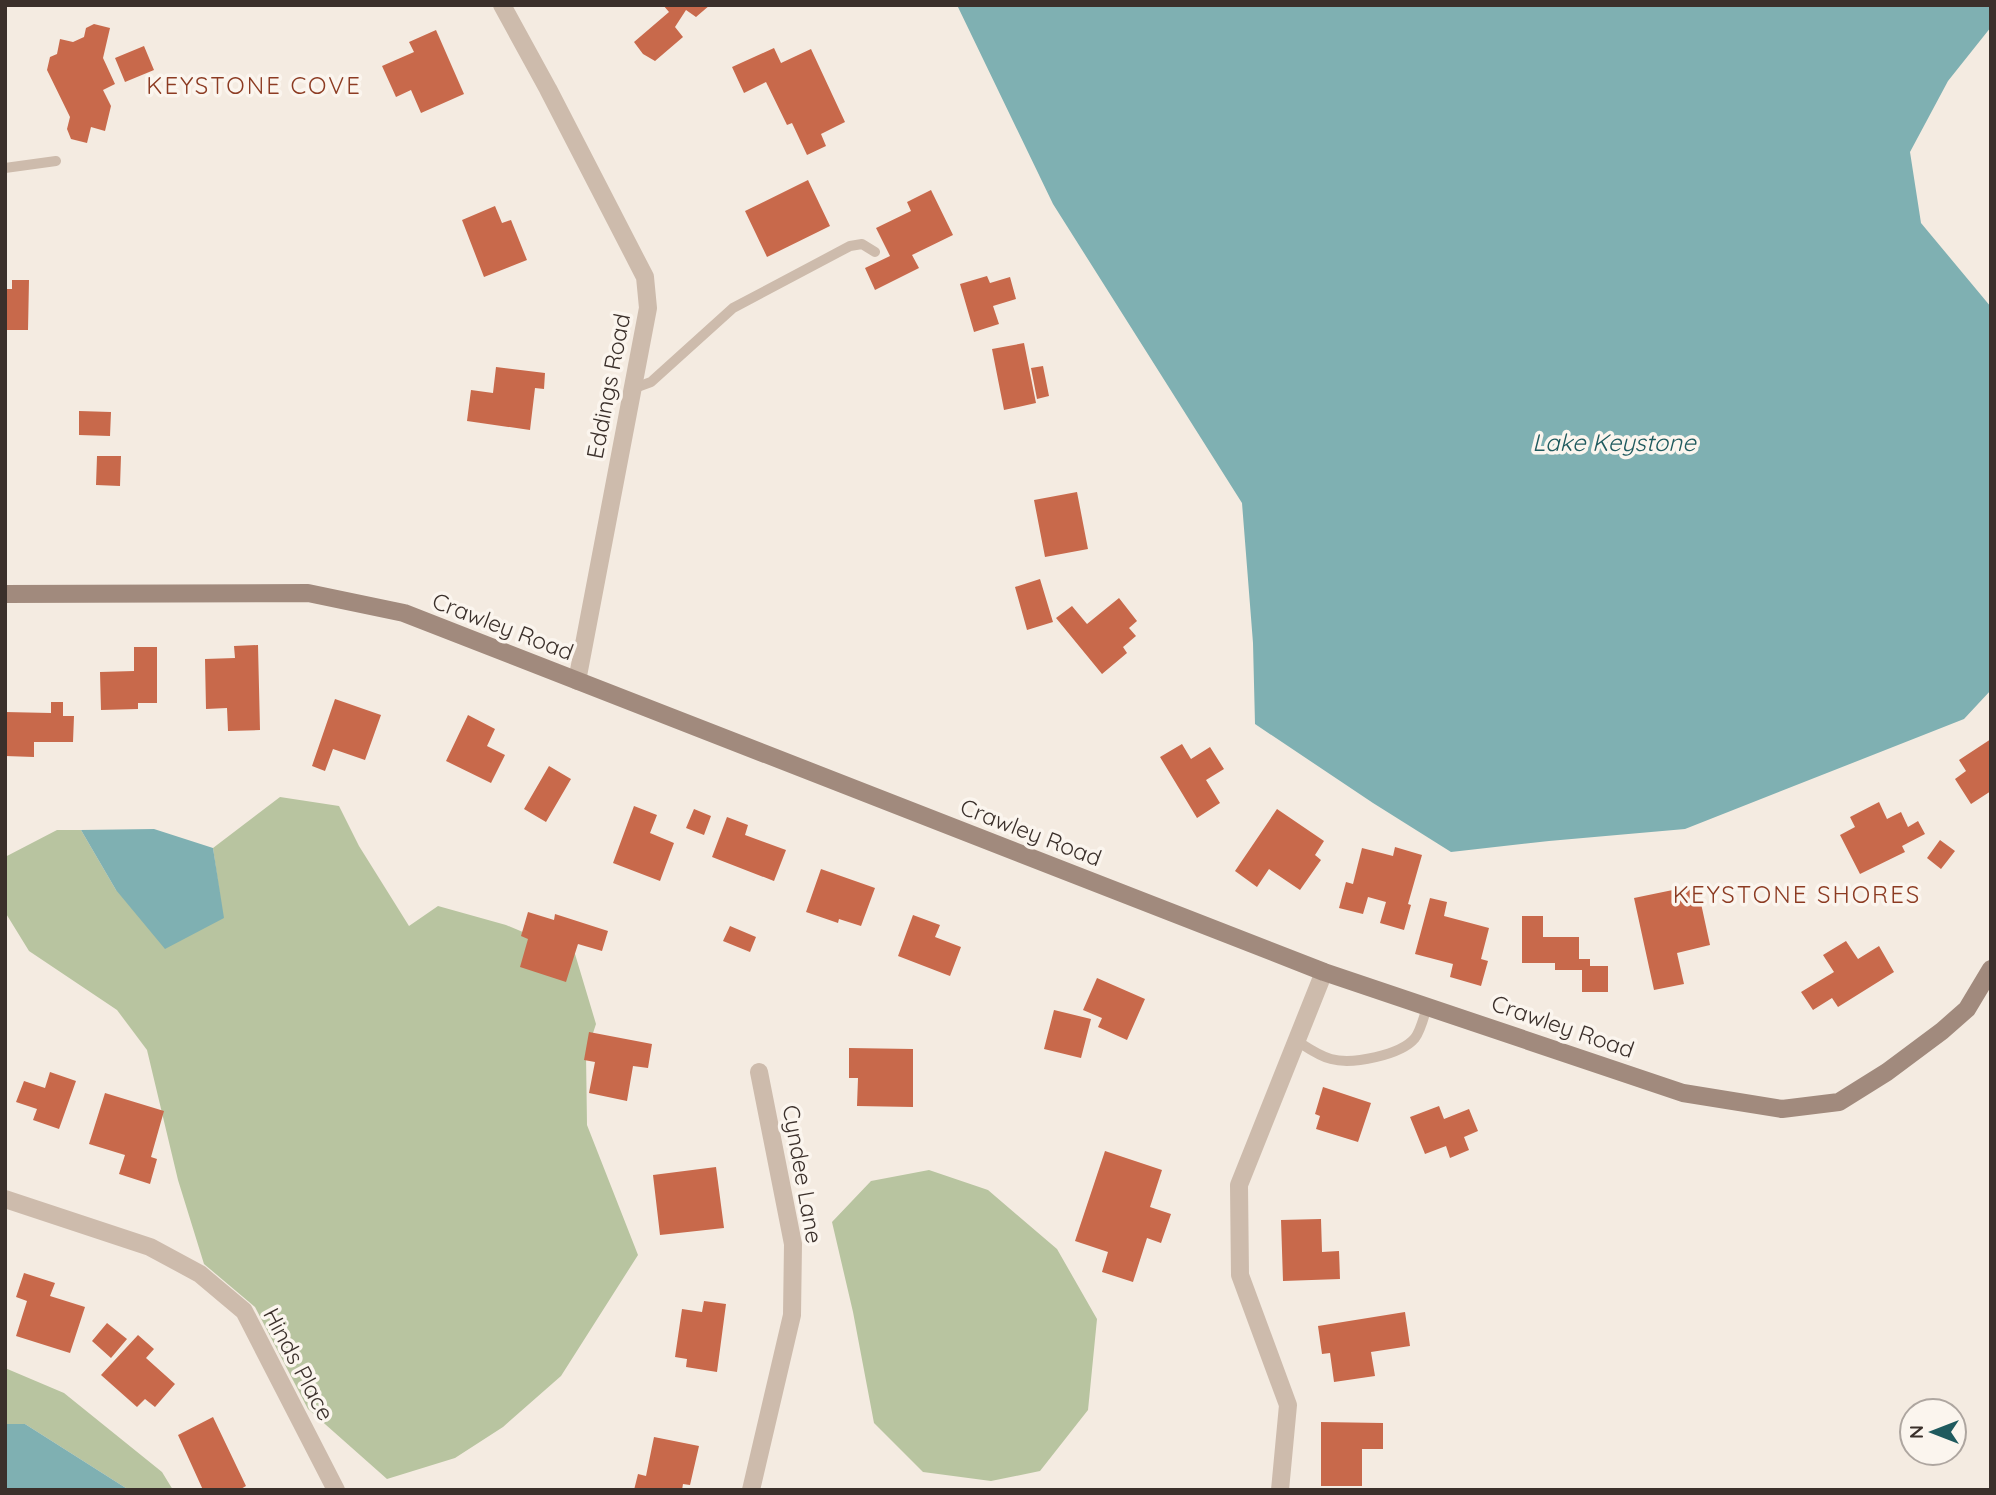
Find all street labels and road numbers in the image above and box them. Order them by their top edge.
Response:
street label: Eddings Road [580,311,636,461]
street label: Crawley Road [428,586,578,666]
street label: Crawley Road [956,792,1106,872]
street label: Crawley Road [1488,988,1638,1064]
street label: Cyndee Lane [777,1103,829,1245]
street label: Hinds Place [257,1303,341,1425]

